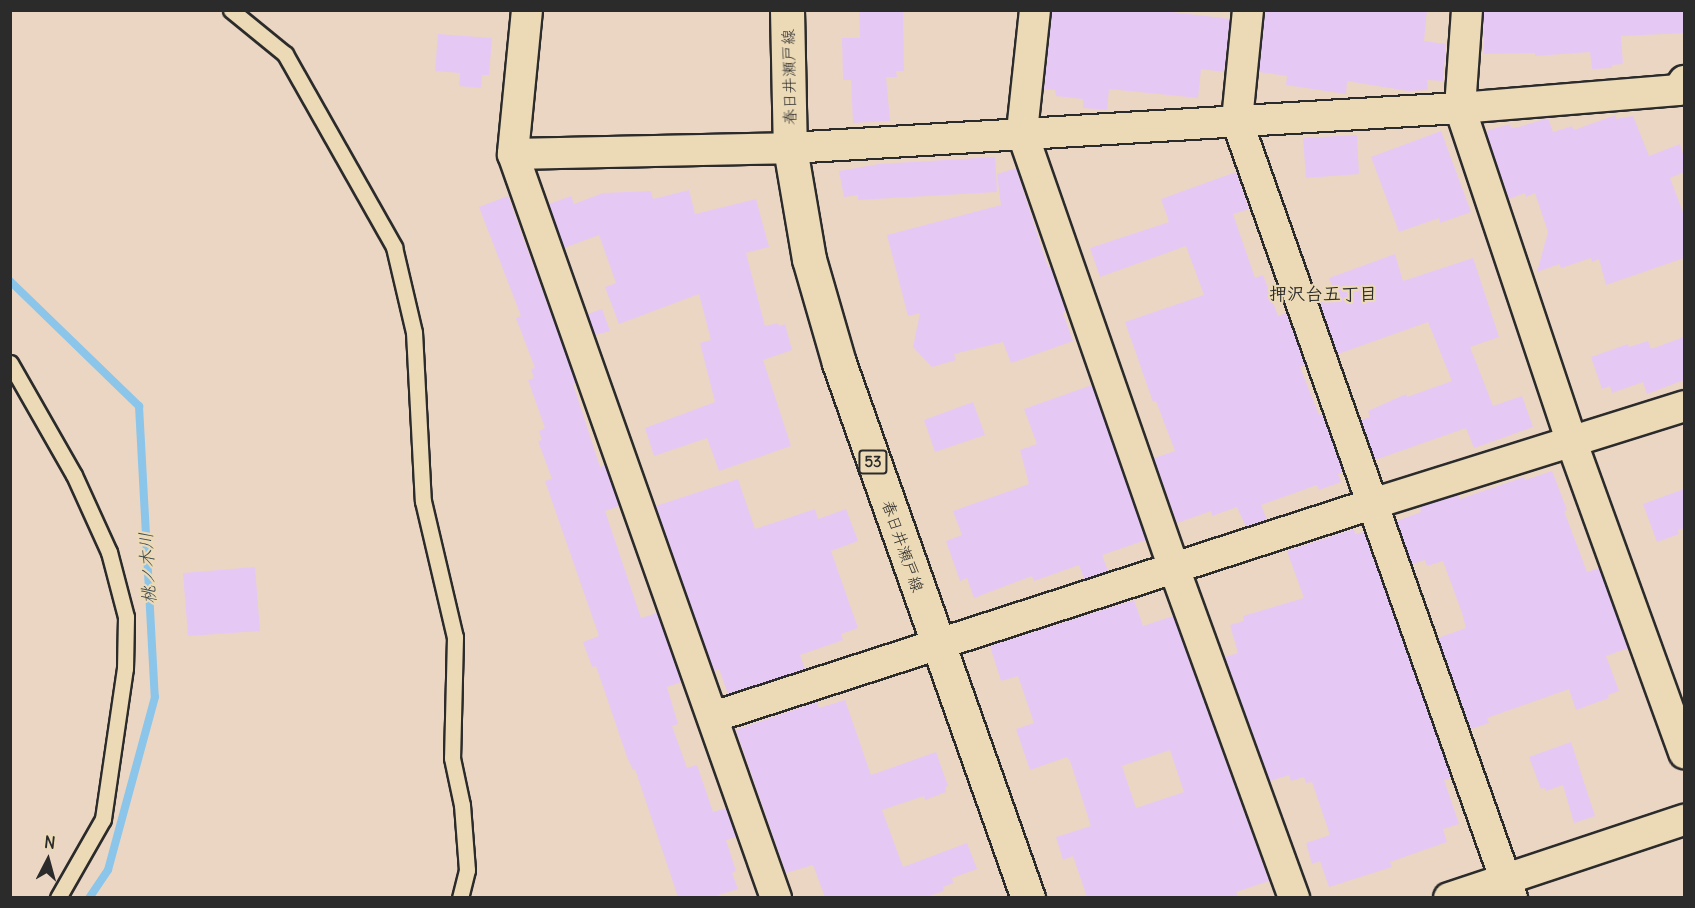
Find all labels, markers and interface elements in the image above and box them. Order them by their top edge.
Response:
street label: 春日井瀬戸線 [779,29,799,125]
district label: 押沢台五丁目 [1269,283,1377,305]
road number: 53 [858,450,888,474]
street label: 春日井瀬戸線 [878,497,928,595]
water label: 桃ノ木川 [135,531,161,605]
north arrow [18,830,78,890]
text: N [43,832,56,853]

